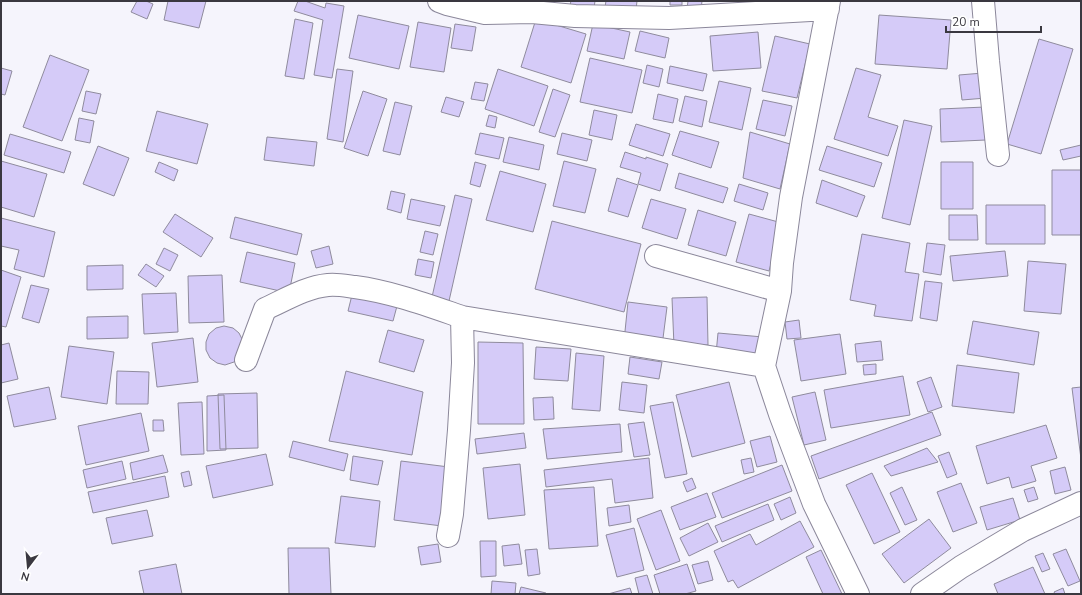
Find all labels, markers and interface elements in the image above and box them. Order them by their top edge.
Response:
scale bar [946,8,1041,34]
text: 20 m [952,14,980,30]
north arrow [8,547,48,587]
text: N [19,568,31,584]

